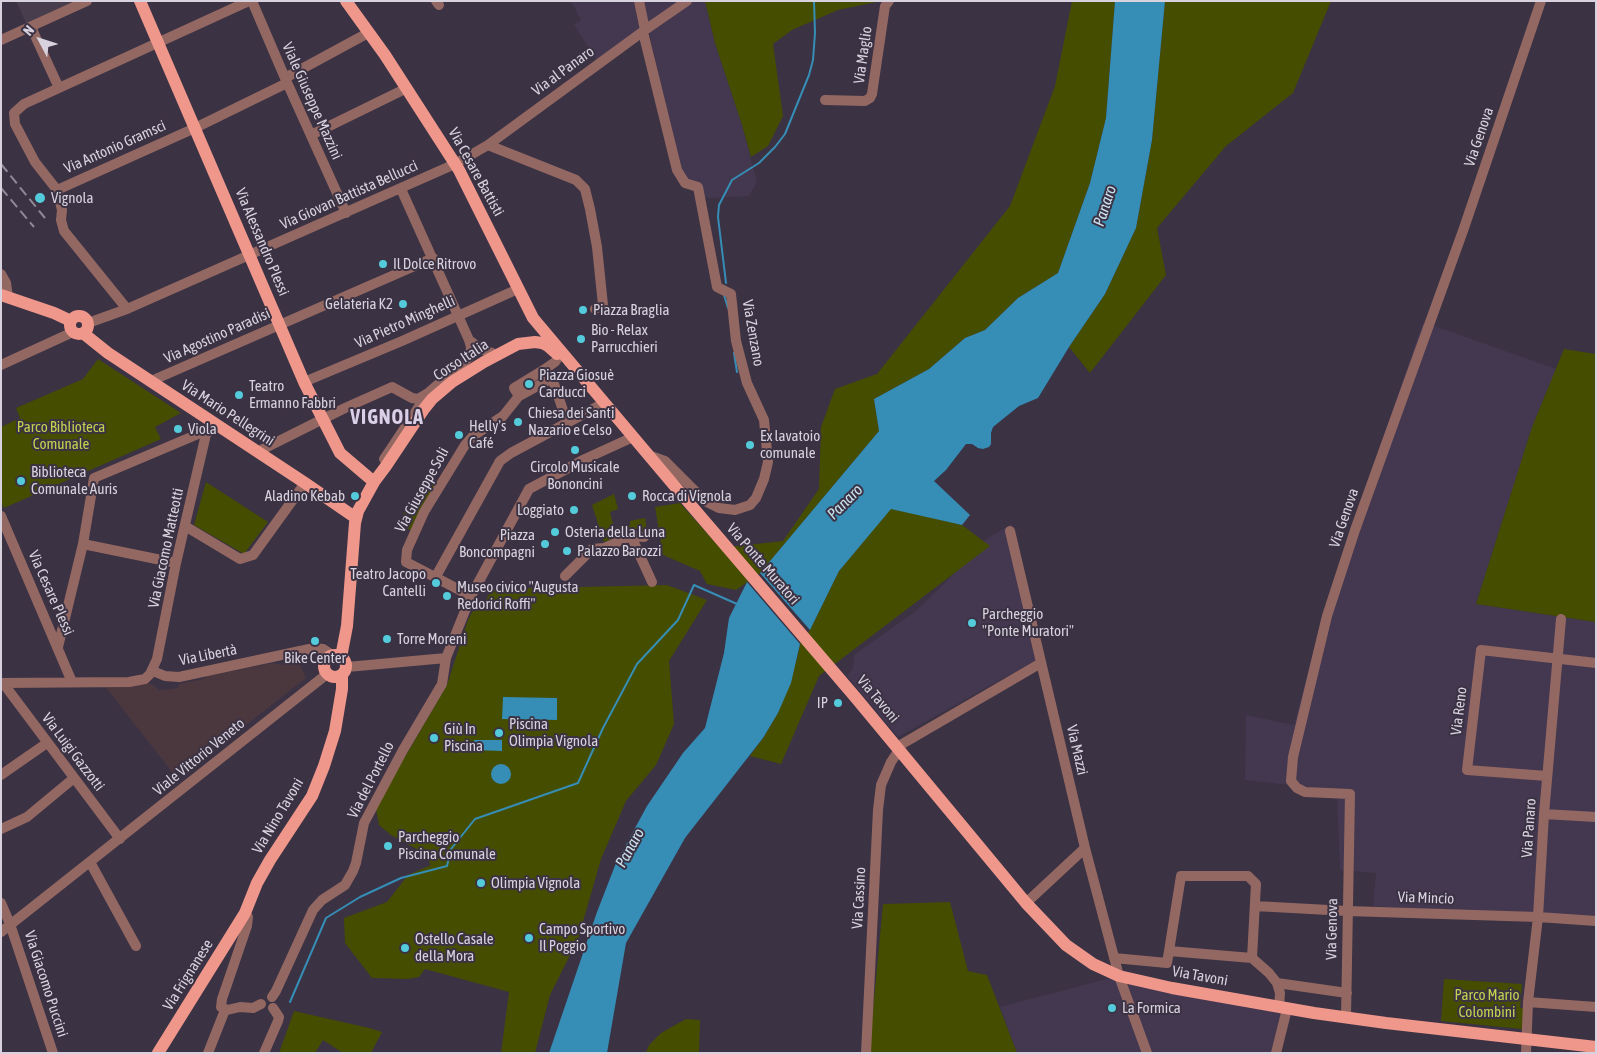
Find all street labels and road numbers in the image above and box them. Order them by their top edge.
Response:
street label: Via Maglio [850,25,876,85]
street label: Viale Giuseppe Mazzini [278,40,346,162]
street label: Via al Panaro [528,42,598,100]
street label: Via Genova [1460,105,1498,169]
street label: Via Antonio Gramsci [61,116,169,178]
street label: Via Cesare Battisti [444,125,508,219]
street label: Via Giovan Battista Bellucci [277,156,421,234]
street label: Via Alessandro Plessi [231,185,293,299]
street label: Via Pietro Minghelli [352,292,458,352]
street label: Via Zenzano [738,298,768,368]
street label: Via Agostino Paradisi [161,305,273,367]
street label: Corso Italia [430,336,492,384]
street label: Via Mario Pellegrini [178,376,278,450]
street label: Via Giuseppe Soli [391,444,453,536]
street label: Via Giacomo Matteotti [145,486,187,610]
street label: Via Genova [1325,486,1363,550]
street label: Via Ponte Muratori [723,520,803,608]
street label: Via Cesare Plessi [24,548,78,638]
street label: Via Libertà [178,641,238,669]
street label: Via Tavoni [853,672,903,726]
street label: Via Reno [1447,686,1471,736]
street label: Via Luigi Gazzotti [38,709,108,795]
street label: Viale Vittorio Veneto [150,715,248,799]
street label: Via Mazzi [1062,723,1092,777]
street label: Via del Portello [344,738,398,822]
street label: Via Nino Tavoni [248,775,308,857]
street label: Via Panaro [1518,798,1540,858]
street label: Via Cassino [848,867,870,929]
street label: Via Mincio [1397,888,1455,908]
street label: Via Genova [1322,898,1342,960]
street label: Via Giacomo Puccini [20,929,72,1039]
street label: Via Frignanese [159,936,217,1014]
street label: Via Tavoni [1171,962,1229,990]

